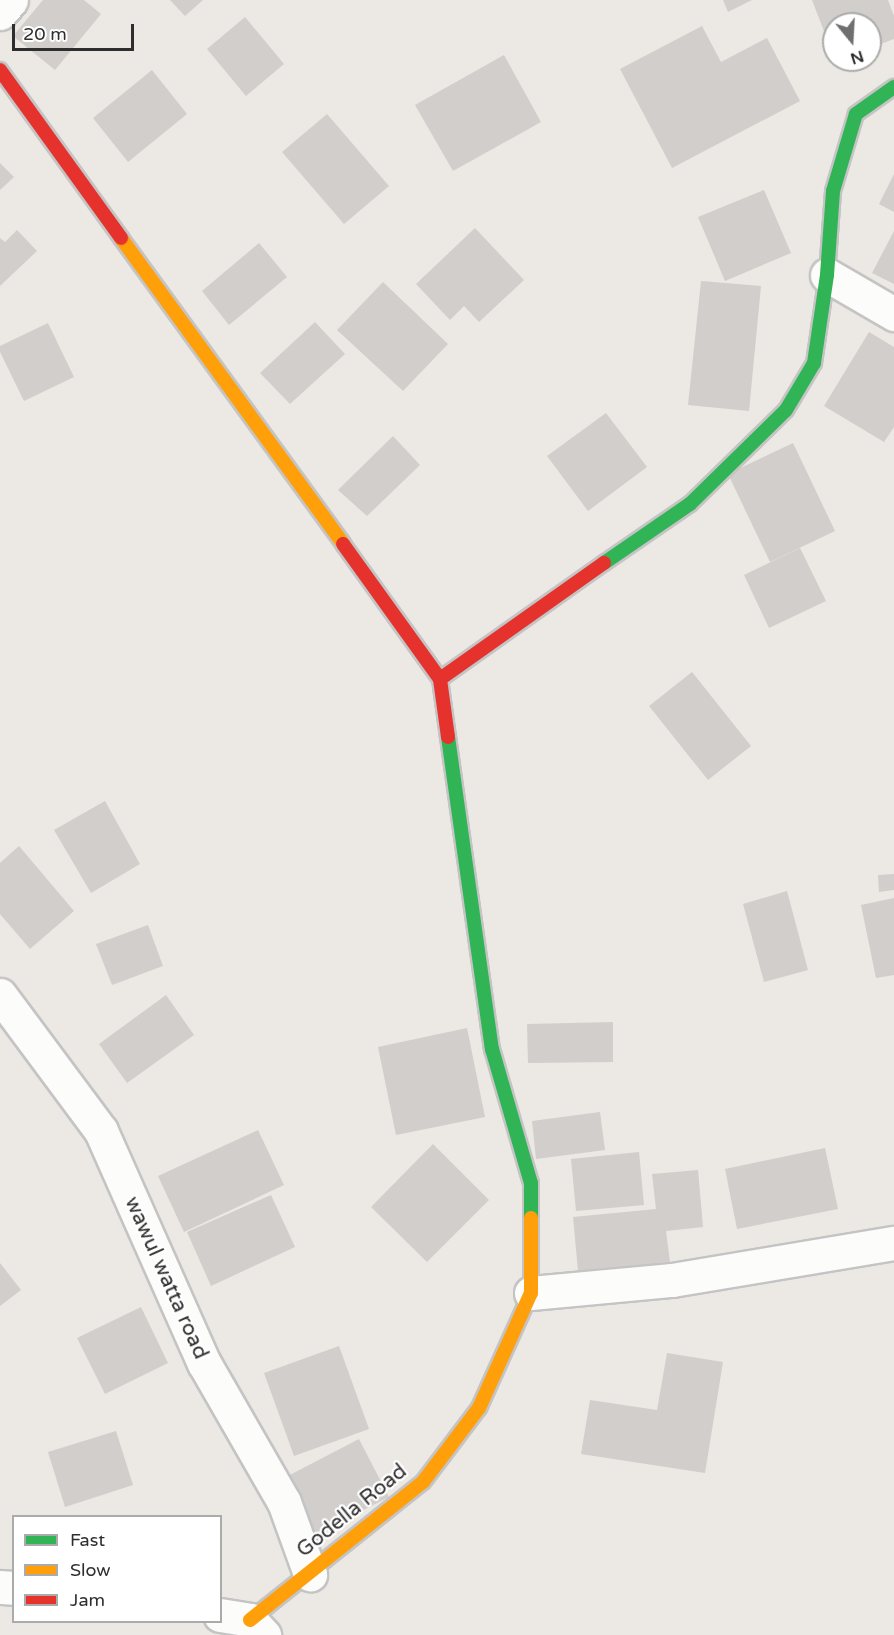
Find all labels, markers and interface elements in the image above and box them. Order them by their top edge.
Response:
scale bar [15,12,136,50]
north arrow [822,12,882,72]
text: 20 m [23,23,67,45]
text: N [848,46,866,69]
street label: wawul watta road [119,1193,213,1363]
street label: Godella Road [292,1459,412,1563]
legend [12,1515,222,1623]
text: Fast [70,1529,105,1551]
text: Slow [70,1559,111,1581]
text: Jam [70,1589,105,1611]

